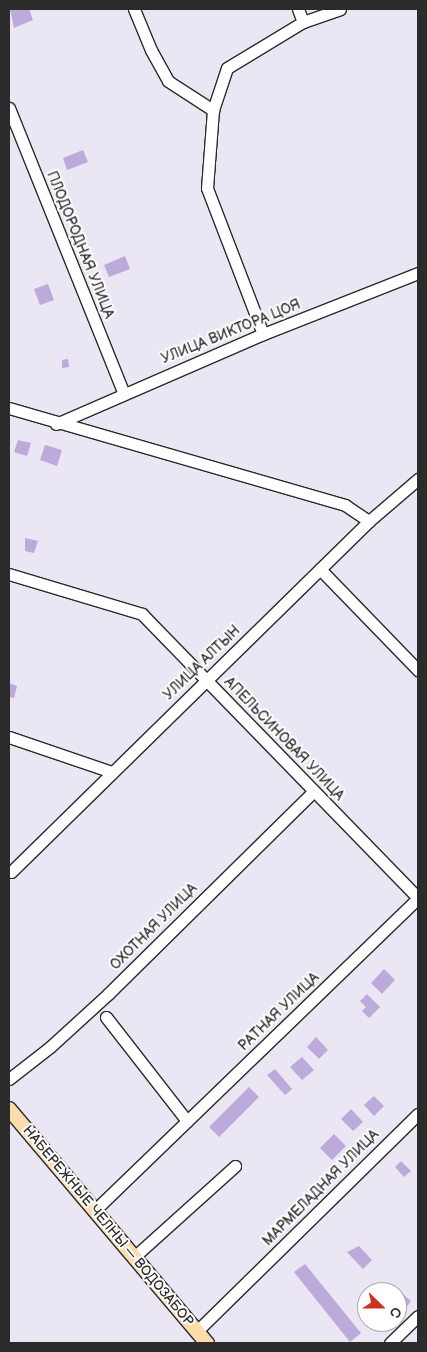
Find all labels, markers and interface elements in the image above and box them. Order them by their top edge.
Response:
street label: ПЛОДОРОДНАЯ УЛИЦА [43,169,117,321]
street label: УЛИЦА ВИКТОРА ЦОЯ [159,296,303,368]
street label: УЛИЦА АЛТЫН [160,622,244,704]
street label: АПЕЛЬСИНОВАЯ УЛИЦА [221,674,347,804]
street label: ОХОТНАЯ УЛИЦА [107,880,201,974]
street label: РАТНАЯ УЛИЦА [235,969,323,1055]
street label: НАБЕРЕЖНЫЕ ЧЕЛНЫ — ВОДОЗАБОР [19,1122,197,1330]
street label: МАРМЕЛАДНАЯ УЛИЦА [259,1126,383,1250]
north arrow [357,1282,407,1332]
text: С [386,1305,405,1320]

